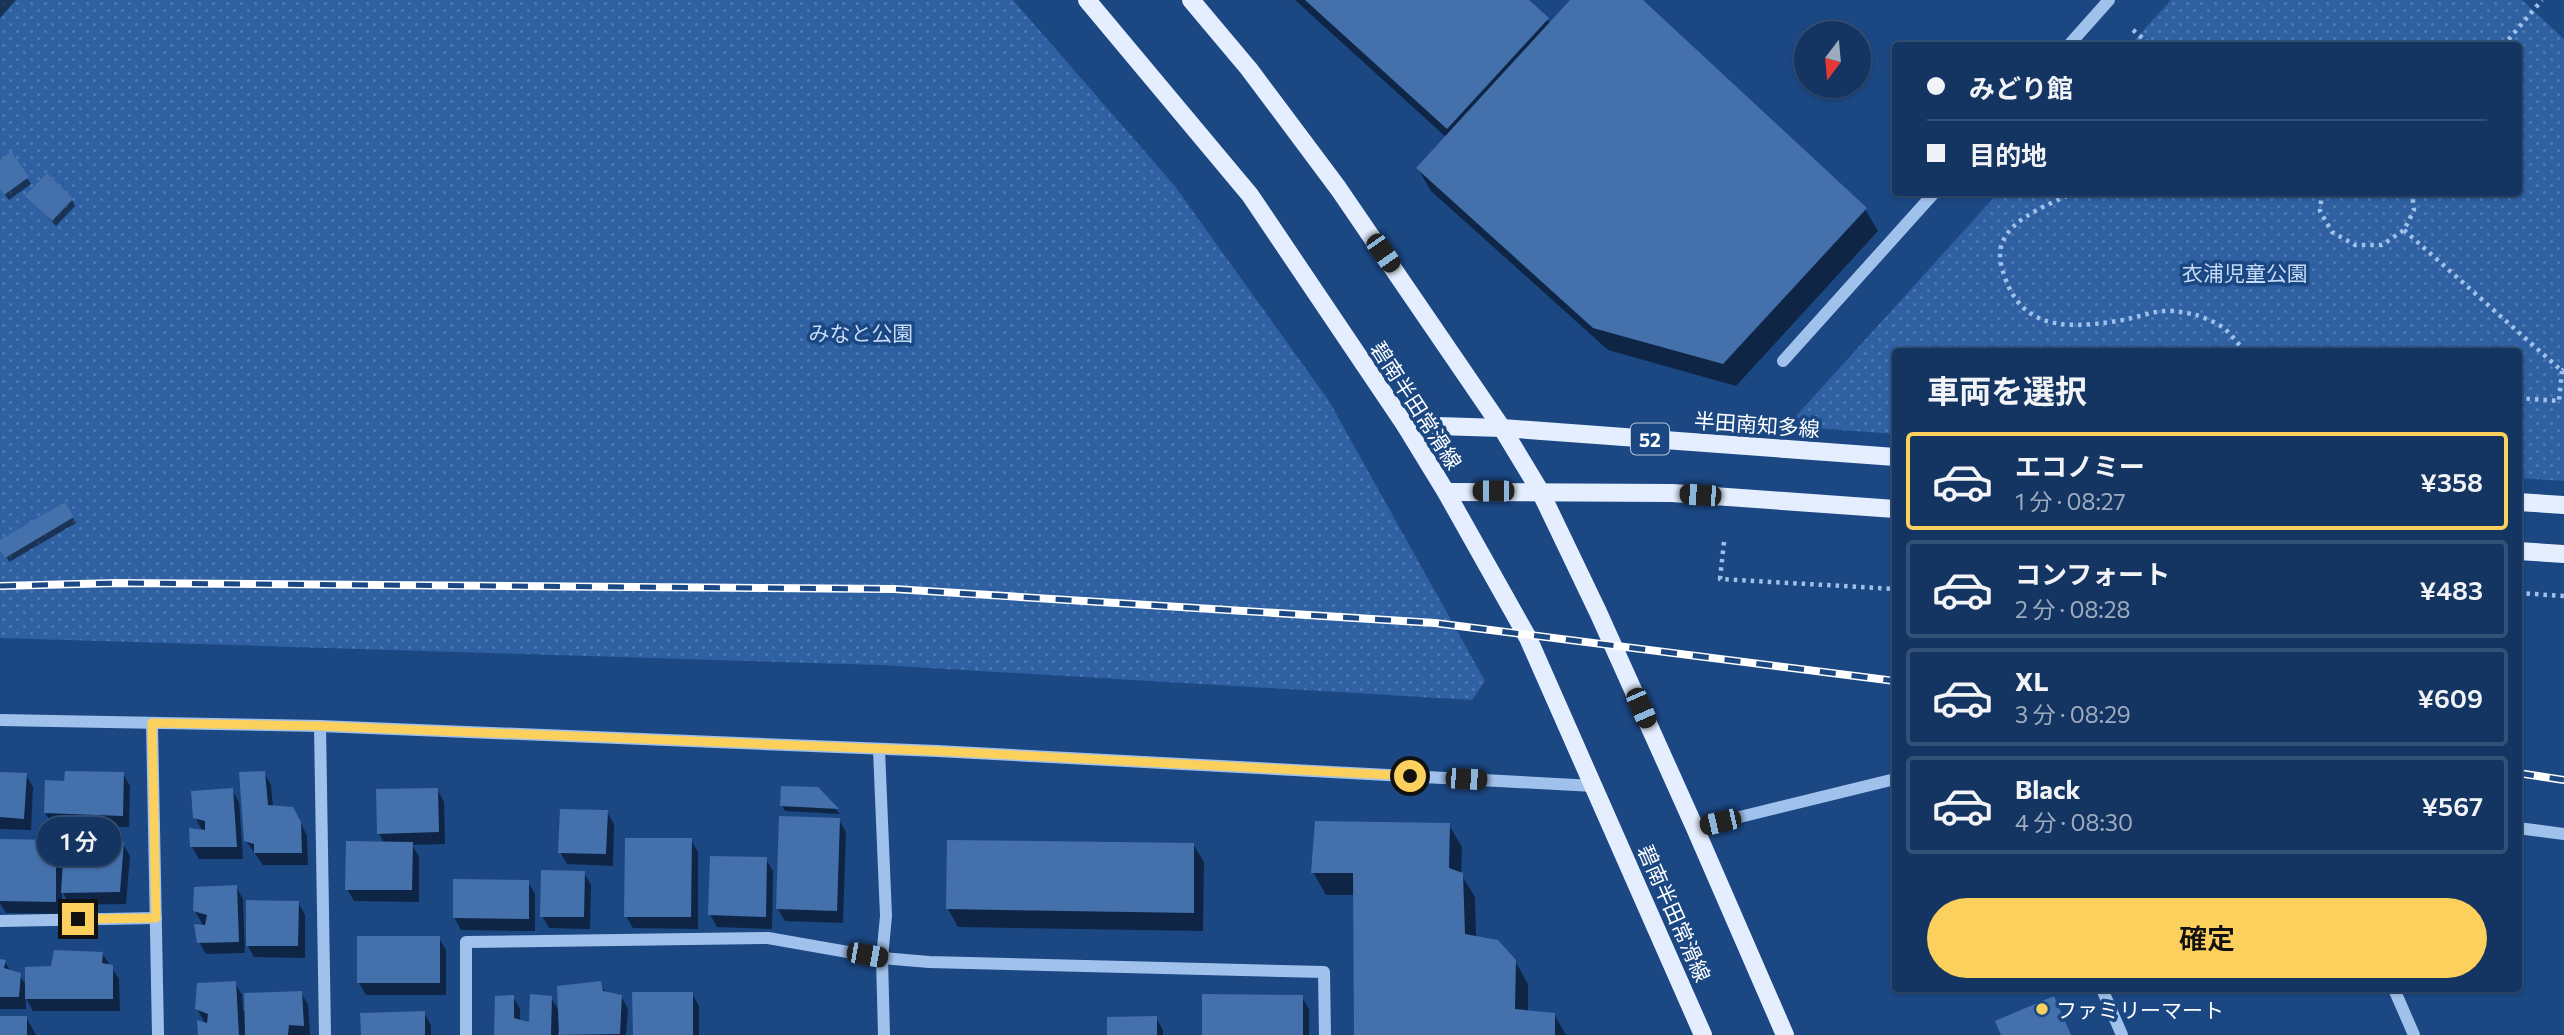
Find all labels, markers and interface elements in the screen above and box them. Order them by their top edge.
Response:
north arrow [1794,21,1871,98]
map controls [1794,21,1871,98]
text: みどり館 [1969,72,2073,103]
text: 目的地 [1969,139,2047,170]
car [1363,230,1404,276]
park label: 衣浦児童公園 [2182,260,2308,285]
park label: みなと公園 [809,320,914,345]
street label: 碧南半田常滑線 [1366,337,1468,473]
text: 車両を選択 [1927,370,2087,410]
street label: 半田南知多線 [1693,407,1821,441]
road number: 52 [1631,424,1669,454]
icon: car [1931,450,1994,513]
text: エコノミー [2015,450,2145,481]
text: ¥358 [2420,466,2483,497]
car [1473,481,1515,502]
car [1679,483,1722,507]
text: 1 分 · 08:27 [2015,487,2126,515]
icon: car [1931,558,1994,621]
text: コンフォート [2015,558,2170,589]
text: ¥483 [2420,574,2483,605]
text: 2 分 · 08:28 [2015,595,2130,623]
text: XL [2015,665,2049,696]
icon: car [1931,666,1994,729]
text: ¥609 [2418,682,2483,713]
car [1623,685,1660,731]
text: 3 分 · 08:29 [2015,700,2131,728]
route start [1394,760,1426,792]
car [1445,767,1488,791]
text: Black [2015,773,2081,804]
icon: car [1931,774,1994,837]
text: ¥567 [2421,790,2483,821]
car [1698,807,1743,837]
text: 4 分 · 08:30 [2015,808,2133,836]
callout: 1 分 [36,818,120,866]
text: 1 分 [60,827,98,855]
street label: 碧南半田常滑線 [1634,841,1716,985]
button: 確定 [1927,898,2487,978]
route end [62,903,94,935]
car [845,941,890,969]
place label: ファミリーマート [2056,997,2224,1022]
marker: ファミリーマート [2034,1001,2050,1017]

